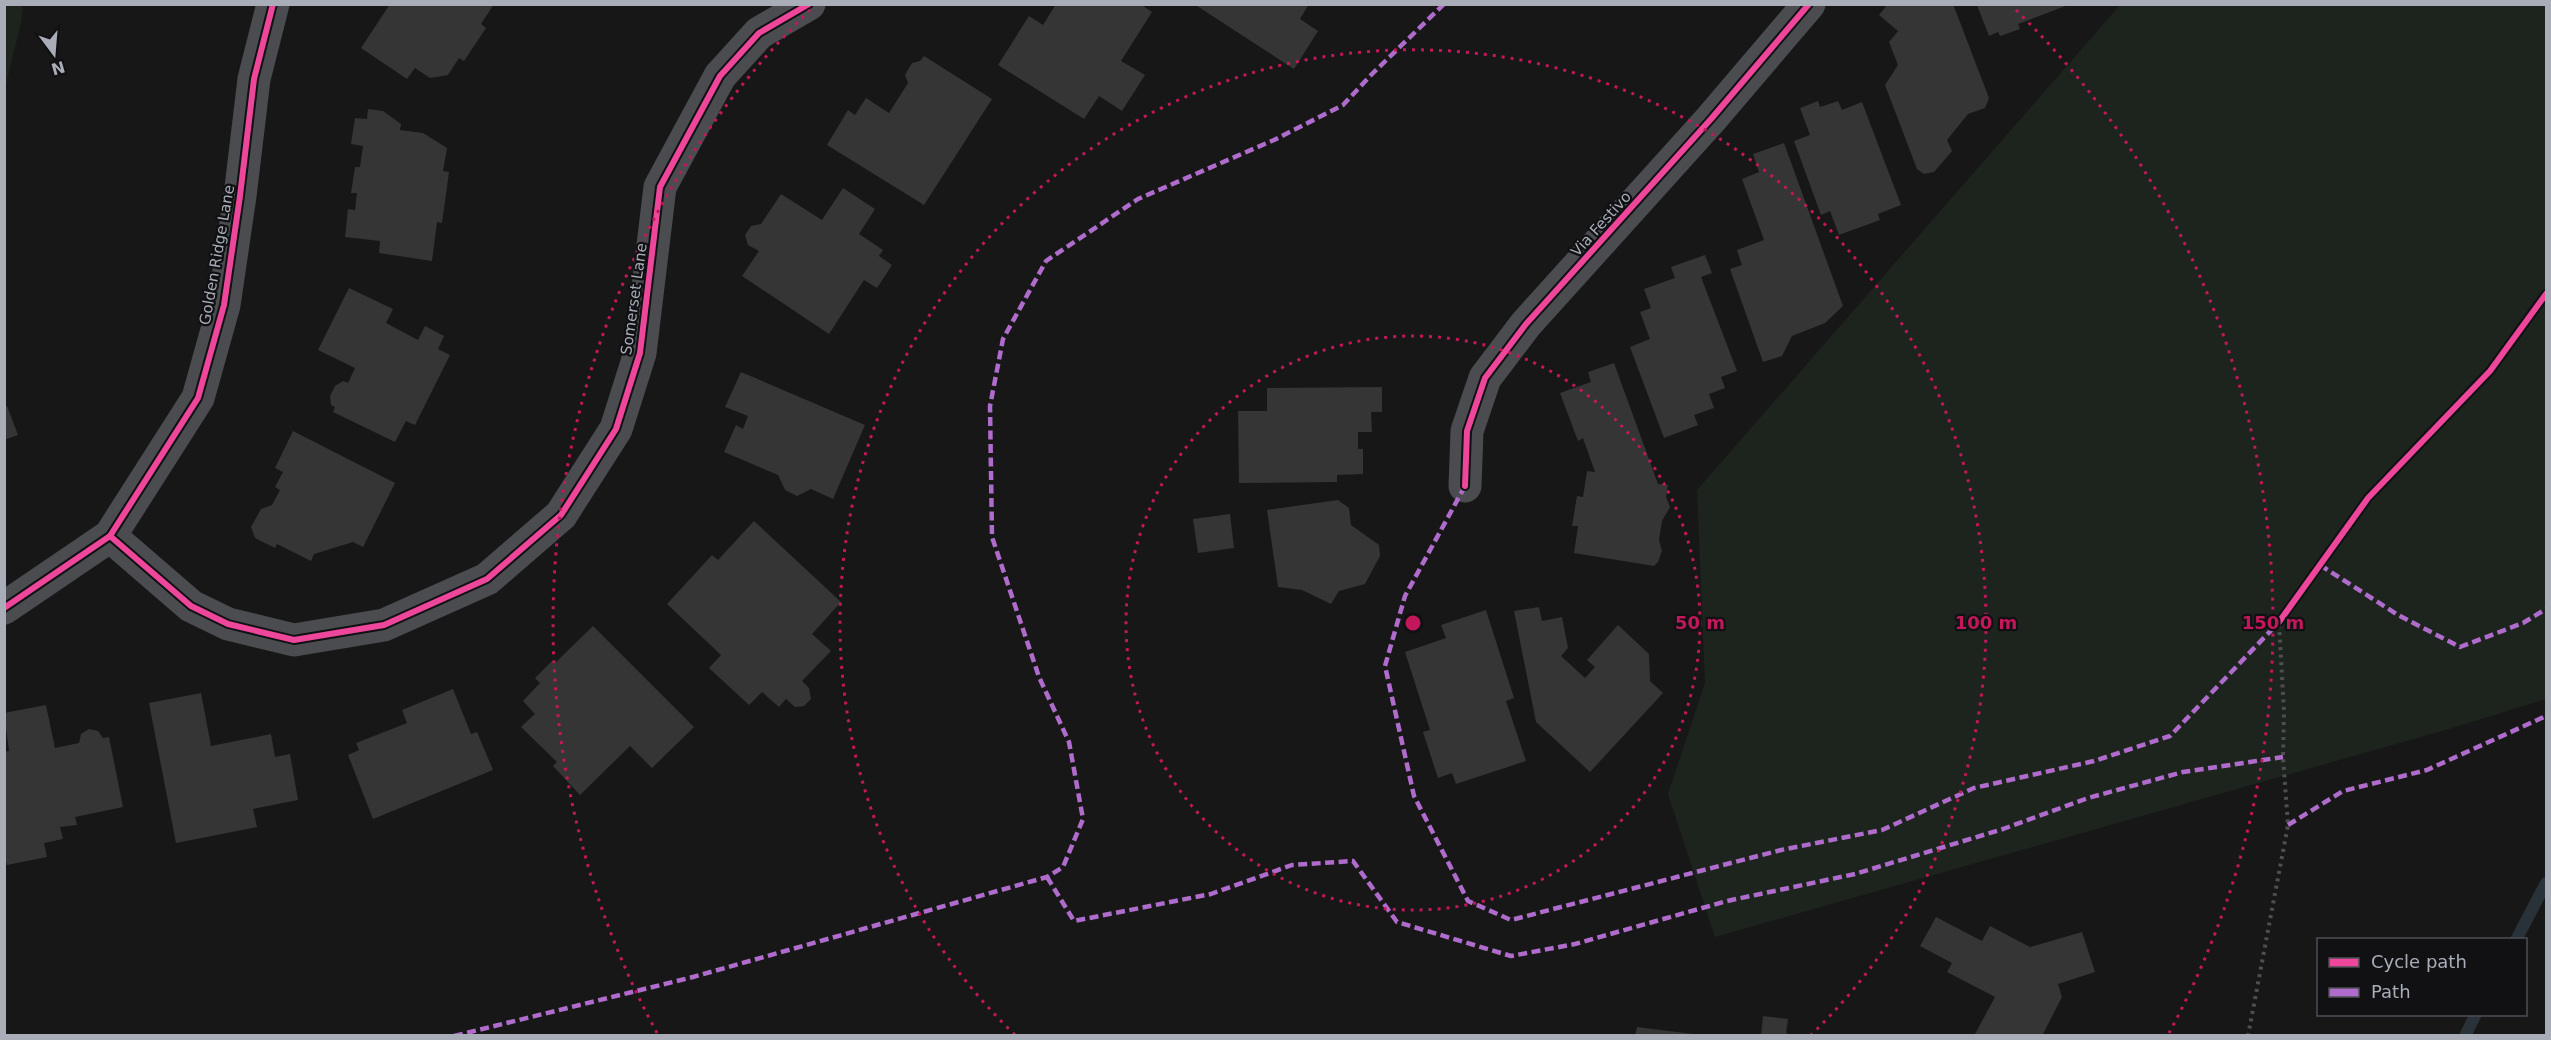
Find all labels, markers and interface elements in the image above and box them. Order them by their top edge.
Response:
north arrow [24,24,84,84]
text: N [49,57,67,79]
street label: Golden Ridge Lane [196,184,238,326]
street label: Via Festivo [1567,188,1635,260]
street label: Somerset Lane [617,242,651,356]
text: 50 m [1675,612,1725,633]
text: 100 m [1955,612,2017,633]
text: 150 m [2242,612,2304,633]
centre of rings [1403,613,1423,633]
legend [2317,938,2527,1016]
text: Cycle path [2371,951,2467,972]
text: Path [2371,981,2411,1002]

